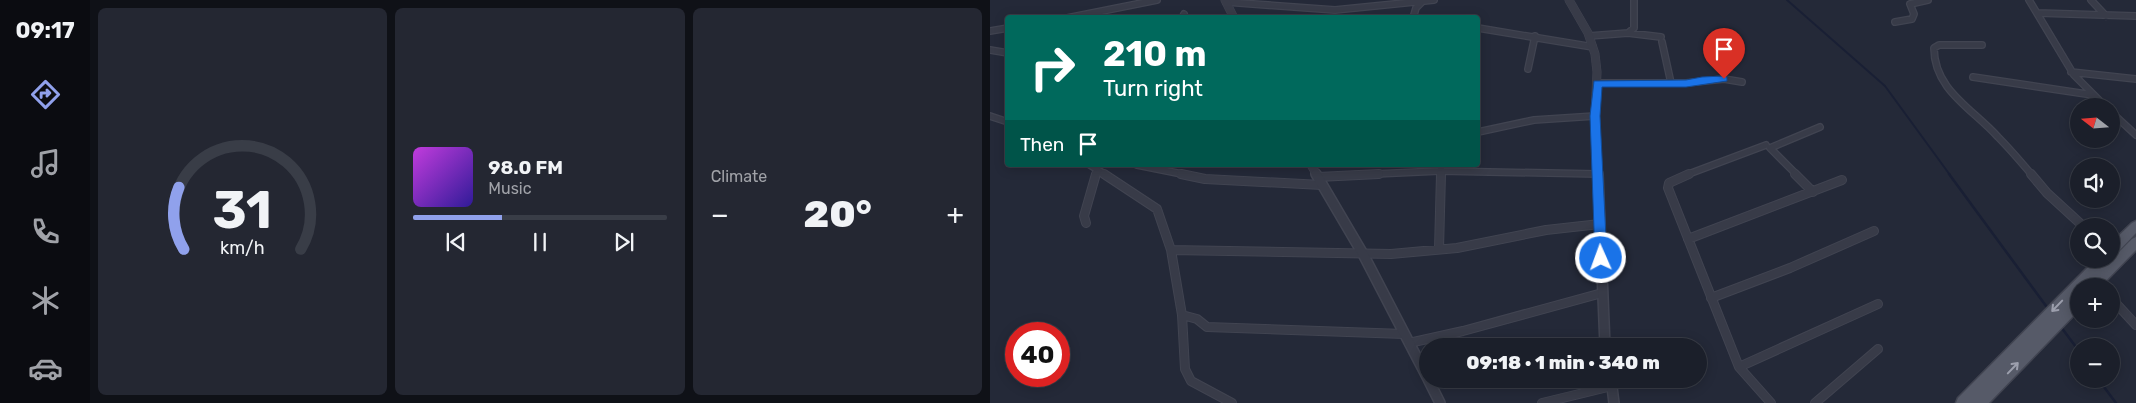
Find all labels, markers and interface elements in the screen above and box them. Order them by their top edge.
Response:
text: 09:17 [15,17,75,44]
pin [1703,28,1745,79]
text: 210 m [1103,33,1206,75]
icon: right [1020,35,1085,100]
icon: arrive [1710,35,1738,63]
text: Turn right [1103,75,1203,102]
icon: directions [28,77,63,112]
north arrow [2070,98,2120,148]
map controls [2070,98,2120,388]
icon: arrive [1074,130,1102,158]
text: Then [1020,133,1064,156]
icon: music [28,146,63,181]
text: 98.0 FM [488,156,563,179]
button: sound [2070,158,2120,208]
text: Climate [711,167,767,186]
text: 31 [213,179,272,241]
text: Music [488,179,532,198]
text: 20° [804,191,872,237]
text: − [711,198,729,231]
text: + [947,198,964,231]
icon: phone [28,214,63,249]
button: search [2070,218,2120,268]
icon: previous [442,228,470,256]
icon: pause [526,228,554,256]
icon: next [610,228,638,256]
position arrow [1574,231,1626,283]
text: km/h [220,237,265,258]
button: + [2070,278,2120,328]
icon: climate [28,283,63,318]
one-way arrow [2052,300,2064,312]
speed limit sign: 40 [1005,322,1070,387]
button: − [2070,338,2120,388]
icon: car [28,351,63,386]
text: 09:18 · 1 min · 340 m [1466,351,1660,374]
one-way arrow [2007,362,2019,374]

